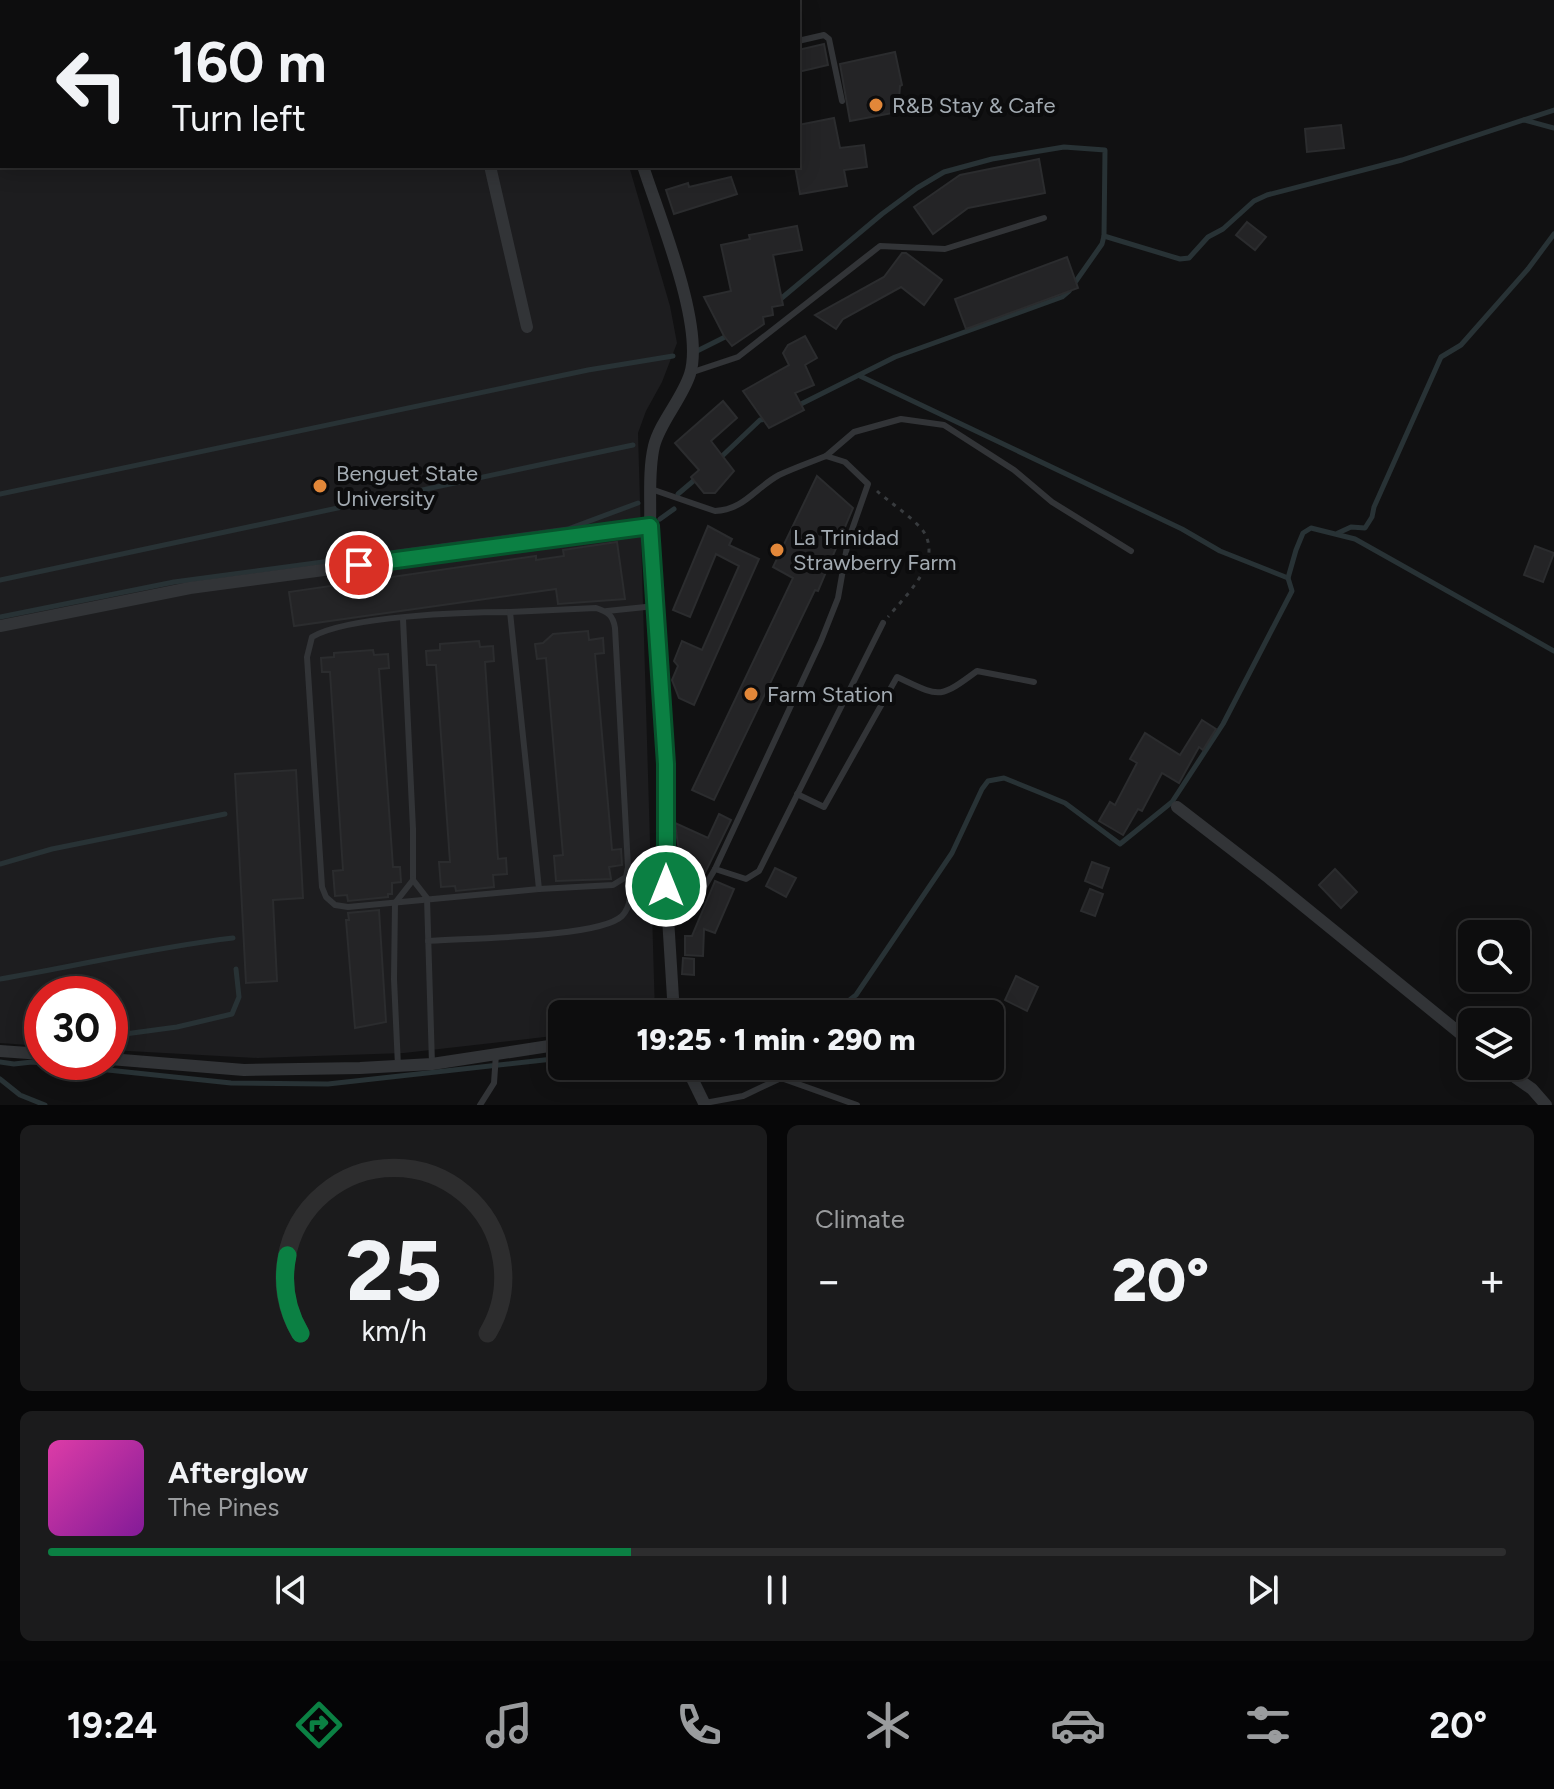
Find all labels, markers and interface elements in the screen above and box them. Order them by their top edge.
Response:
text: 160 m [172,29,327,96]
icon: left [40,32,144,136]
place label: R&B Stay & Cafe [892,92,1055,119]
marker: R&B Stay & Cafe [867,96,885,114]
text: Turn left [172,97,306,140]
place label: Benguet State University [336,460,478,512]
marker: Benguet State University [311,477,329,495]
place label: La Trinidad Strawberry Farm [793,524,957,576]
pin [325,531,393,599]
marker: La Trinidad Strawberry Farm [768,541,786,559]
icon: arrive [337,543,381,587]
place label: Farm Station [767,681,893,708]
marker: Farm Station [742,685,760,703]
position arrow [624,844,708,928]
map controls [1458,920,1530,1080]
button: search [1458,920,1530,992]
speed limit sign: 30 [24,976,128,1080]
button: layers [1458,1008,1530,1080]
text: 19:25 · 1 min · 290 m [636,1021,916,1058]
text: Climate [815,1203,905,1235]
text: 25 [345,1221,442,1321]
text: 20° [1112,1244,1209,1316]
text: − [815,1254,842,1307]
text: + [1479,1254,1506,1307]
text: km/h [361,1314,426,1348]
text: Afterglow [168,1454,308,1491]
text: The Pines [168,1491,279,1523]
icon: previous [269,1568,313,1612]
icon: pause [755,1568,799,1612]
icon: next [1241,1568,1285,1612]
icon: directions [291,1697,347,1753]
icon: music [481,1697,537,1753]
icon: phone [671,1697,727,1753]
icon: climate [860,1697,916,1753]
icon: car [1050,1697,1106,1753]
icon: filters [1240,1697,1296,1753]
text: 19:24 [67,1704,157,1747]
text: 20° [1429,1704,1487,1747]

